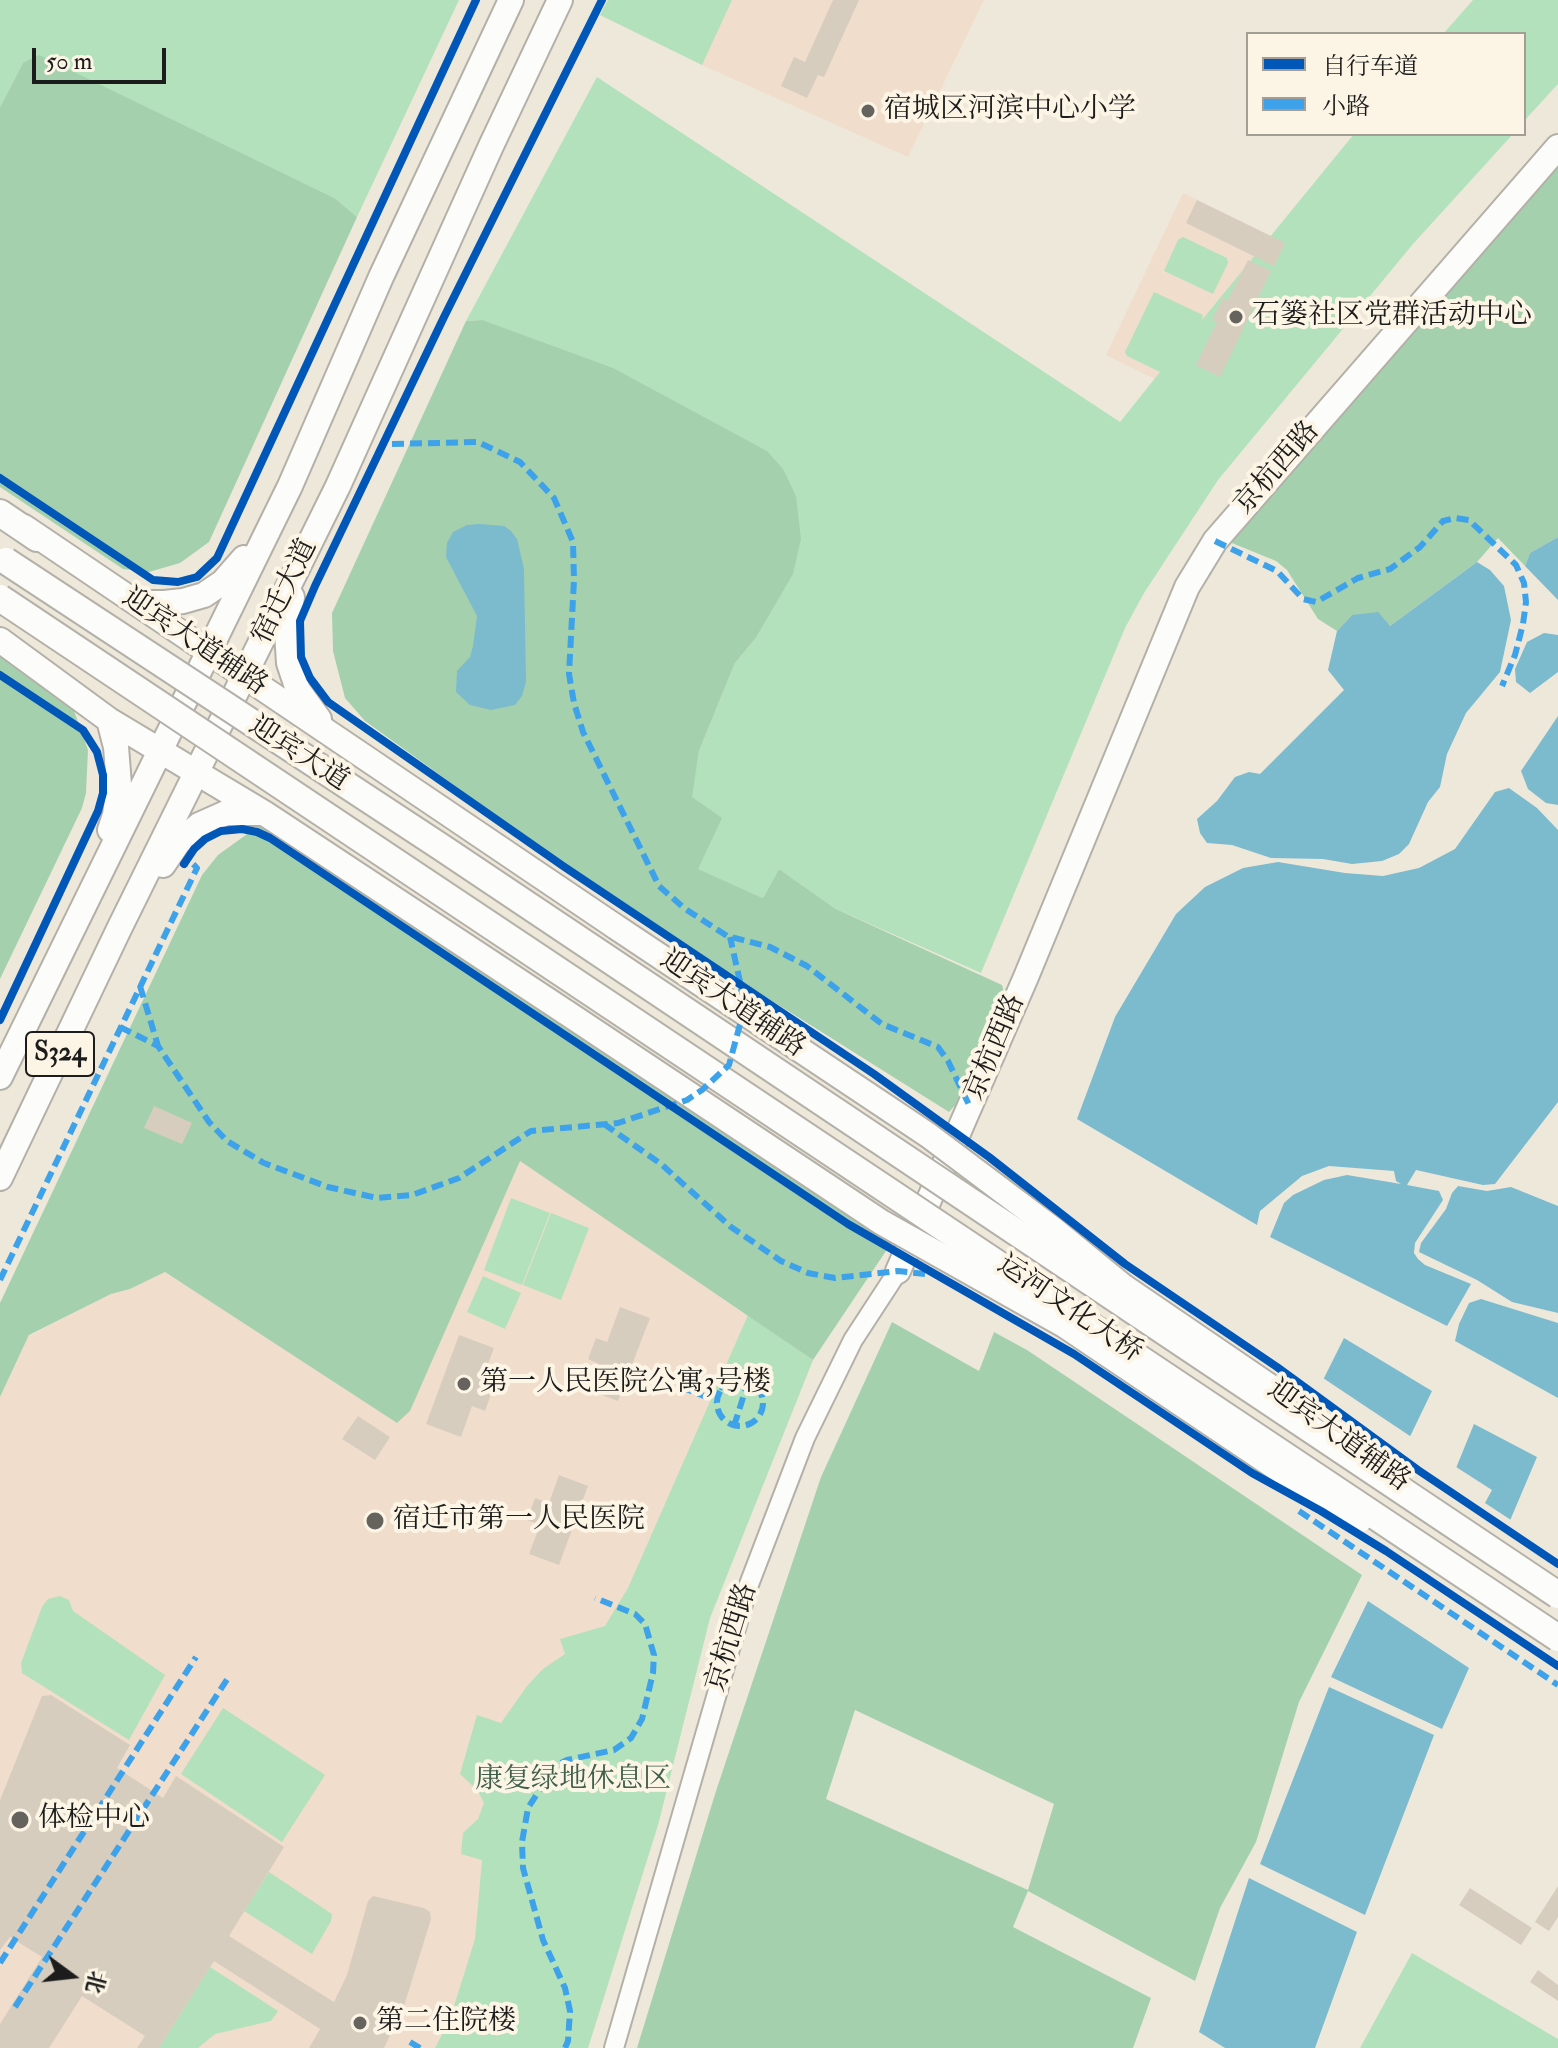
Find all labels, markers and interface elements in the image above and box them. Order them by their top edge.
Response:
scale bar [36,32,170,82]
legend [1246,32,1526,136]
text: 50 m [46,46,92,77]
text: 自行车道 [1322,51,1418,82]
text: 小路 [1322,91,1370,122]
place label: 宿城区河滨中心小学 [884,94,1136,128]
marker: 宿城区河滨中心小学 [859,102,877,120]
place label: 石篓社区党群活动中心 [1252,300,1532,334]
marker: 石篓社区党群活动中心 [1227,308,1245,326]
street label: 京杭西路 [1229,416,1327,522]
street label: 宿迁大道 [246,534,326,650]
street label: 迎宾大道辅路 [115,582,273,704]
street label: 迎宾大道 [242,710,354,800]
street label: 迎宾大道辅路 [653,944,811,1066]
street label: 京杭西路 [959,990,1033,1106]
road number: S324 [26,1032,94,1076]
street label: 运河文化大桥 [990,1249,1148,1371]
place label: 第一人民医院公寓3号楼 [480,1367,771,1401]
street label: 迎宾大道辅路 [1260,1374,1416,1500]
marker: 第一人民医院公寓3号楼 [455,1375,473,1393]
place label: 宿迁市第一人民医院 [393,1504,645,1538]
marker: 宿迁市第一人民医院 [364,1510,386,1532]
street label: 京杭西路 [701,1580,765,1696]
park label: 康复绿地休息区 [475,1764,671,1798]
place label: 体检中心 [38,1803,150,1837]
marker: 体检中心 [9,1809,31,1831]
north arrow [32,1936,112,2016]
text: 北 [79,1968,112,1996]
place label: 第二住院楼 [376,2006,516,2040]
marker: 第二住院楼 [351,2014,369,2032]

